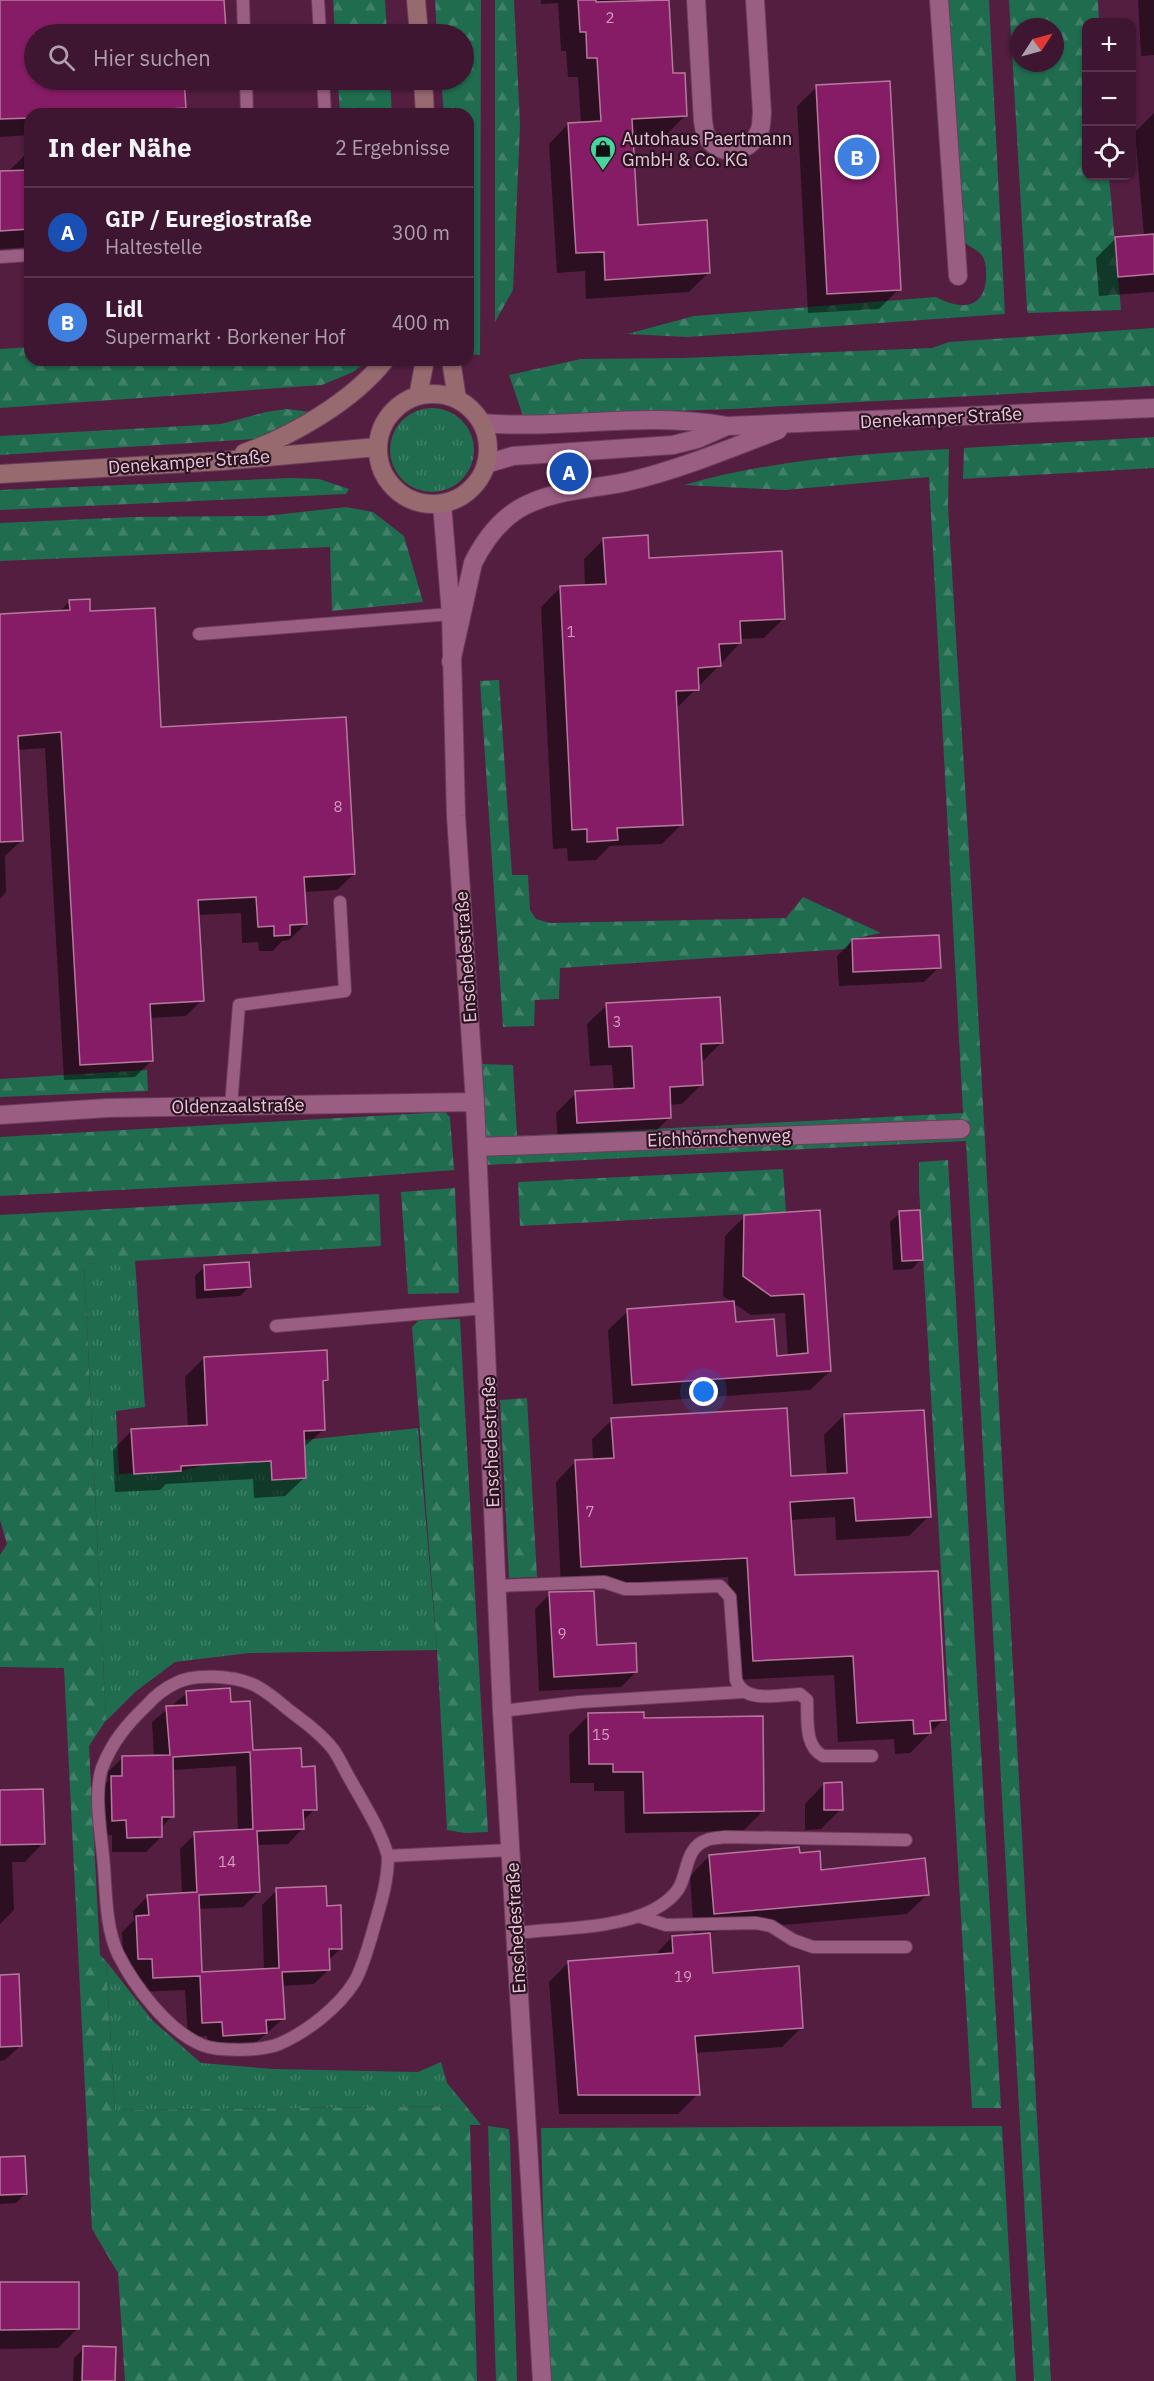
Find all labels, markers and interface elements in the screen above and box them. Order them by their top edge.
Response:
house number: 2 [605,8,615,27]
north arrow [1010,18,1064,72]
map controls [1082,18,1136,180]
button: + [1082,18,1136,72]
search box [24,24,474,90]
icon: search [45,41,78,74]
text: Hier suchen [93,43,211,72]
button: − [1082,72,1136,126]
button: locate [1082,126,1136,180]
place label: Autohaus Paertmann GmbH & Co. KG [622,127,792,171]
text: In der Nähe [48,130,192,164]
text: 2 Ergebnisse [335,134,450,161]
shop icon: Autohaus Paertmann GmbH & Co. KG [588,134,618,172]
pin: B [838,134,876,180]
text: GIP / Euregiostraße [105,204,312,233]
text: A [61,219,74,246]
text: 300 m [392,219,450,246]
text: Haltestelle [105,233,202,260]
text: Lidl [105,294,143,323]
text: B [61,309,74,336]
text: 400 m [392,309,450,336]
text: Supermarkt · Borkener Hof [105,323,346,350]
street label: Denekamper Straße [859,402,1023,433]
street label: Denekamper Straße [107,444,271,479]
pin: A [550,450,588,494]
house number: 1 [566,622,576,641]
house number: 8 [333,797,343,816]
street label: Enschedestraße [449,891,482,1023]
house number: 3 [612,1012,622,1031]
street label: Oldenzaalstraße [171,1093,305,1118]
street label: Eichhörnchenweg [647,1123,792,1152]
street label: Enschedestraße [477,1376,504,1508]
your location [689,1377,718,1406]
house number: 7 [585,1502,595,1521]
house number: 9 [557,1624,567,1643]
house number: 15 [592,1725,610,1744]
house number: 14 [218,1852,236,1871]
street label: Enschedestraße [501,1862,530,1994]
house number: 19 [674,1967,692,1986]

